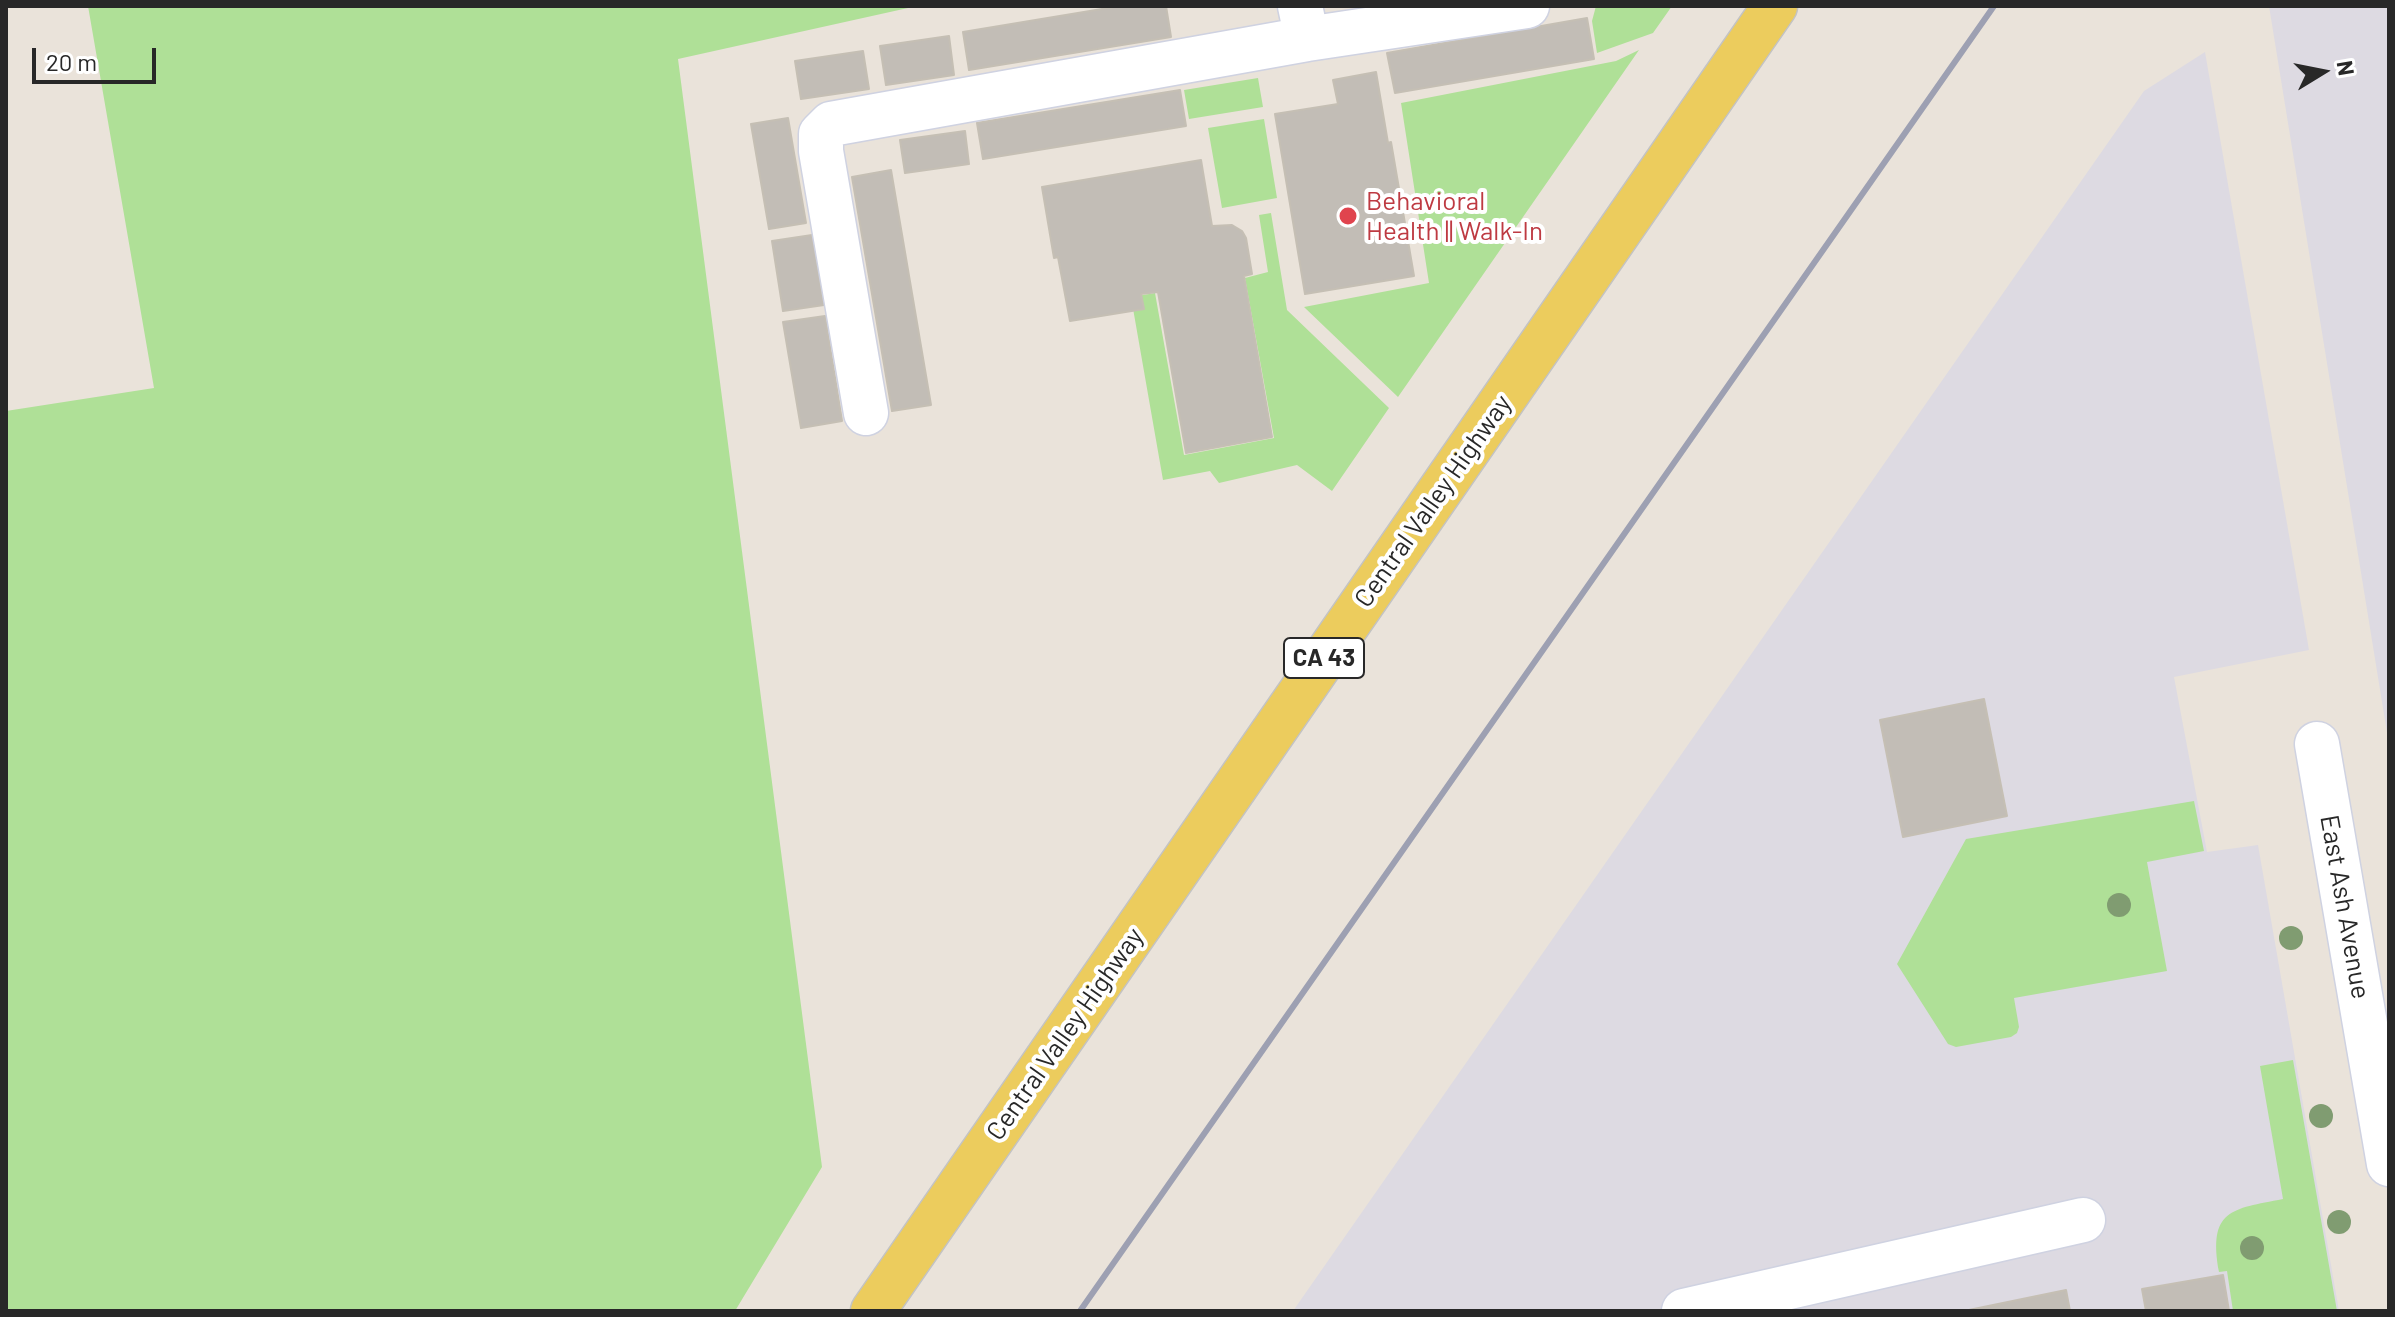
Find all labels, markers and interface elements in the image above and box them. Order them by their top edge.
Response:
scale bar [36,32,160,82]
north arrow [2283,32,2363,112]
text: 20 m [46,47,97,76]
text: N [2333,58,2361,77]
place label: Behavioral Health || Walk-In [1366,185,1543,246]
marker: Behavioral Health || Walk-In [1337,205,1359,227]
street label: Central Valley Highway [1348,389,1518,613]
road number: CA 43 [1284,638,1364,678]
street label: East Ash Avenue [2313,813,2377,1001]
street label: Central Valley Highway [980,922,1150,1146]

